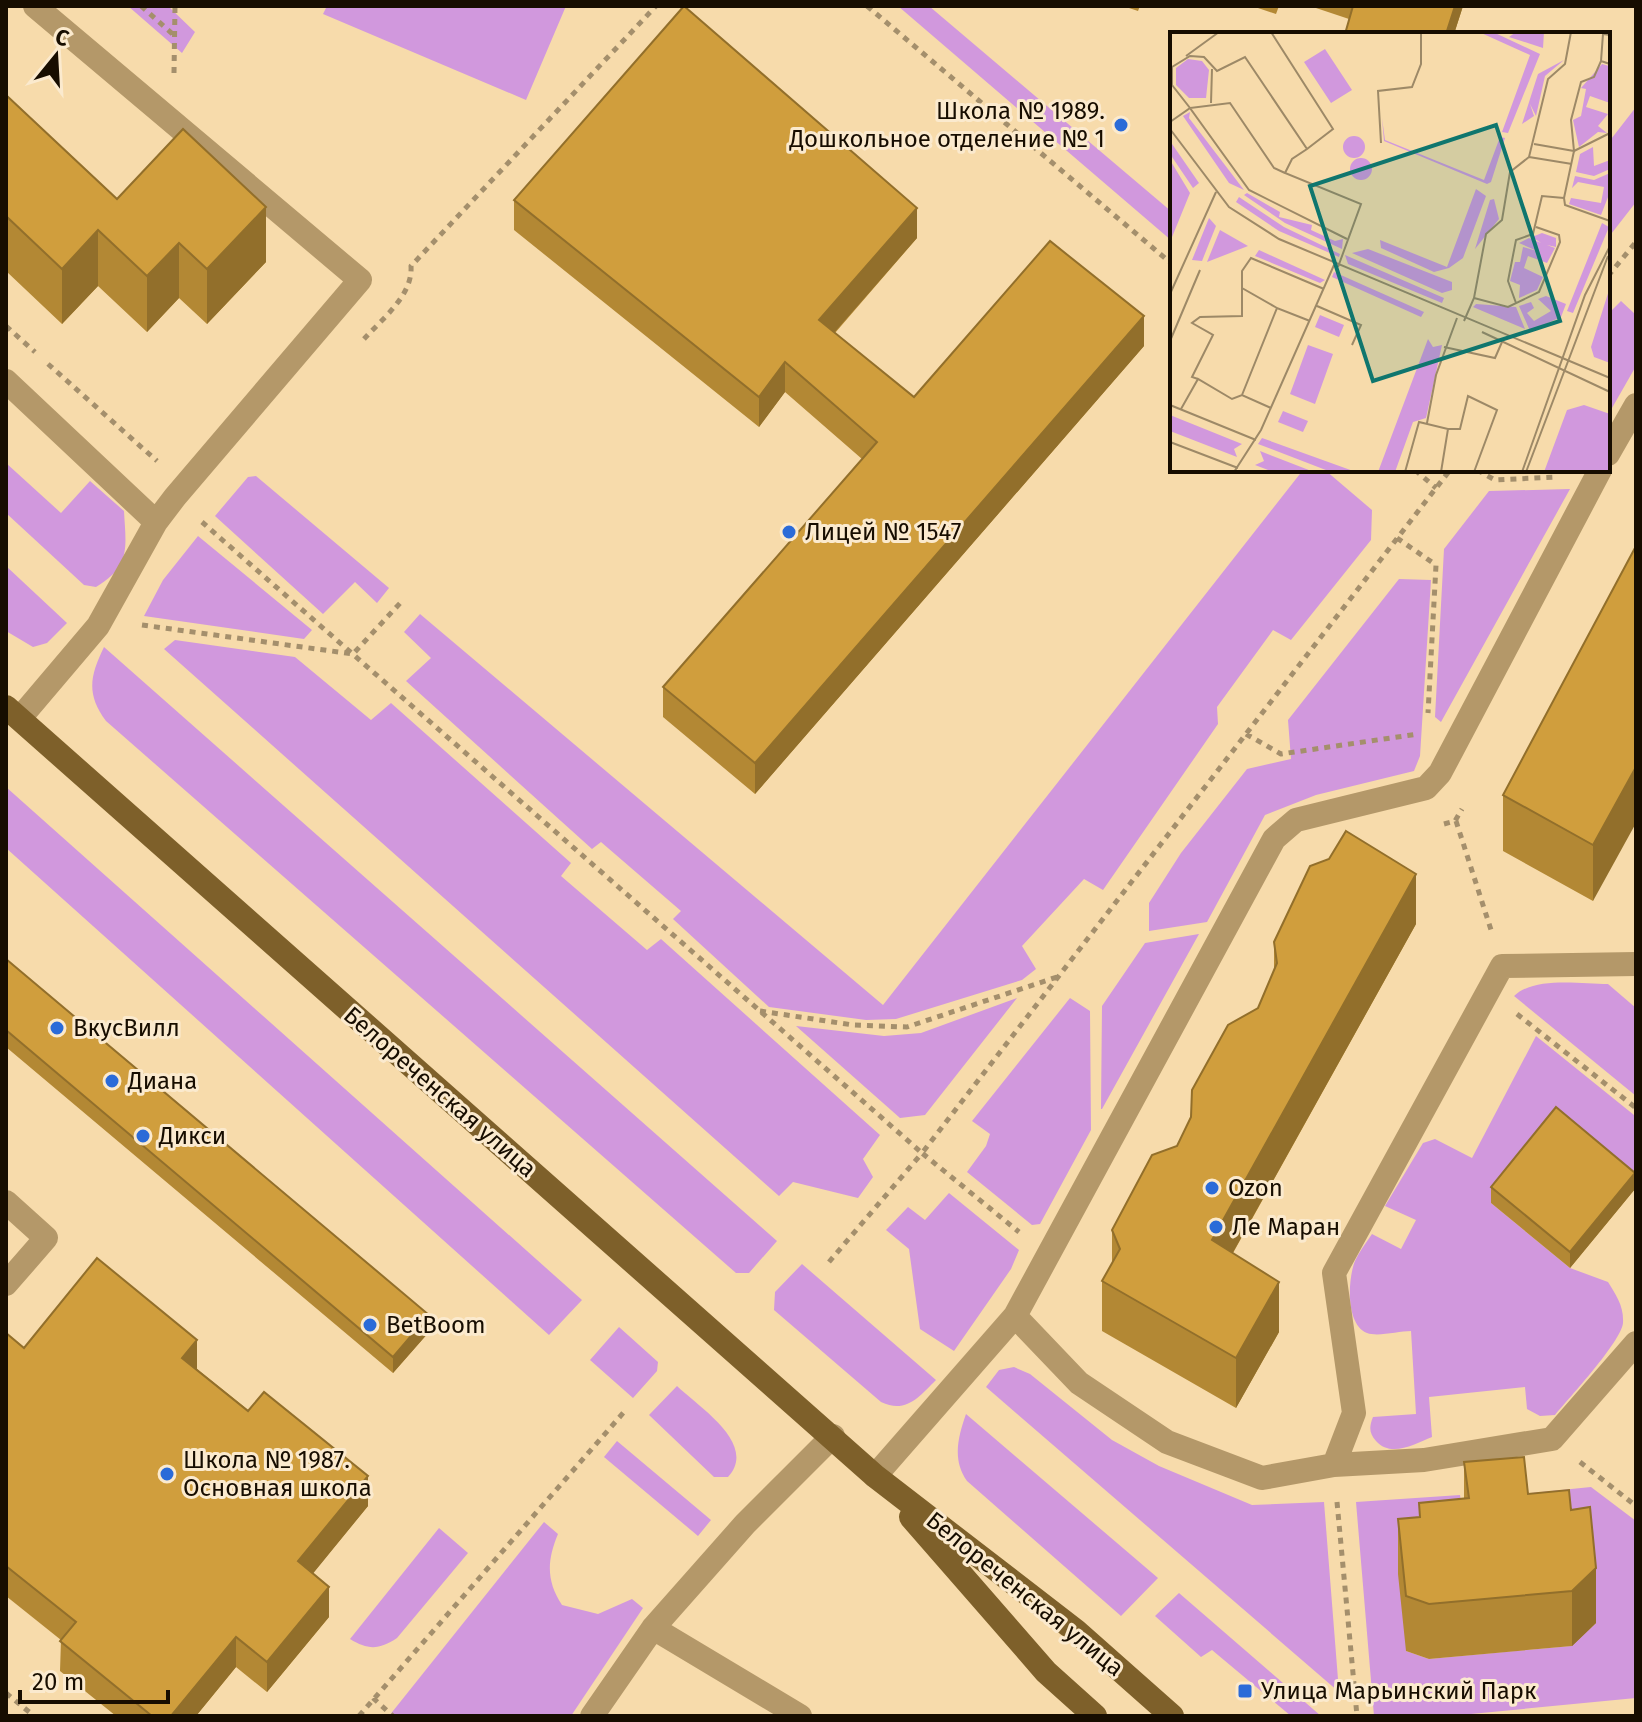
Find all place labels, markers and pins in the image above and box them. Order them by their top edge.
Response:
place label: Школа № 1989. Дошкольное отделение № 1 [788,97,1105,153]
marker: Школа № 1989. Дошкольное отделение № 1 [1112,116,1130,134]
place label: Лицей № 1547 [805,518,961,546]
marker: Лицей № 1547 [780,523,798,541]
place label: ВкусВилл [73,1014,180,1042]
marker: ВкусВилл [48,1019,66,1037]
place label: Диана [127,1067,197,1095]
marker: Диана [103,1072,121,1090]
place label: Дикси [158,1122,226,1150]
marker: Дикси [134,1127,152,1145]
place label: Ozon [1228,1174,1283,1202]
marker: Ozon [1203,1179,1221,1197]
place label: Ле Маран [1232,1213,1340,1241]
marker: Ле Маран [1207,1218,1225,1236]
place label: BetBoom [386,1311,486,1339]
marker: BetBoom [361,1316,379,1334]
place label: Школа № 1987. Основная школа [183,1446,372,1502]
marker: Школа № 1987. Основная школа [158,1465,176,1483]
place label: Улица Марьинский Парк [1261,1677,1537,1705]
marker: Улица Марьинский Парк [1236,1682,1254,1700]

